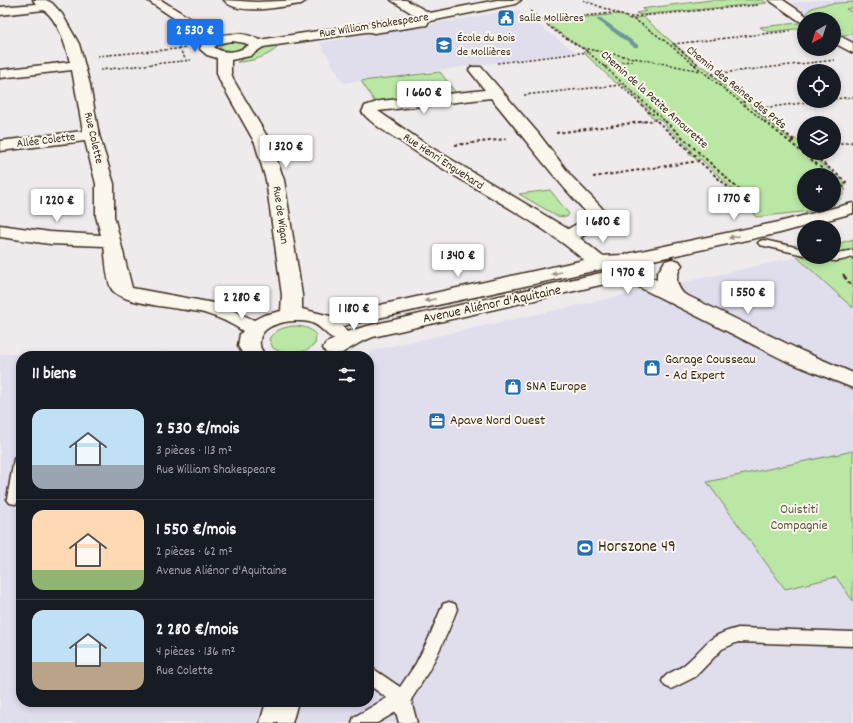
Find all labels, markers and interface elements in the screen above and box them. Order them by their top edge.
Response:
public building icon: Salle Mollières [496,8,516,28]
street label: Rue William Shakespeare [318,9,430,43]
place label: Salle Mollières [519,10,584,27]
north arrow [797,12,841,56]
map controls [797,12,841,264]
pin: 2 530 € [158,19,232,53]
text: 2 530 € [176,22,214,41]
place label: École du Bois de Mollières [457,30,515,61]
school or university icon: École du Bois de Mollières [434,35,454,55]
street label: Chemin des Reines des Prés [682,42,790,134]
street label: Chemin de la Petite Amourette [597,47,711,153]
button: locate [797,64,841,108]
pin: 1 660 € [387,81,461,115]
text: 1 660 € [406,84,442,103]
street label: Rue Colette [79,110,107,166]
button: layers [797,116,841,160]
street label: Allée Colette [16,129,76,153]
street label: Rue Henri Enguehard [399,129,487,195]
pin: 1 320 € [249,135,323,169]
text: 1 320 € [269,138,303,157]
button: + [797,168,841,212]
street label: Rue de Wigan [268,185,293,245]
pin: 1 770 € [697,187,771,221]
pin: 1 220 € [20,189,94,223]
text: 1 770 € [717,190,751,209]
text: 1 220 € [40,192,74,211]
pin: 1 680 € [566,210,640,244]
text: 1 680 € [586,213,620,232]
button: − [797,220,841,264]
one-way arrow [727,234,740,240]
pin: 1 340 € [421,244,495,278]
text: 1 340 € [441,247,475,266]
pin: 1 970 € [591,261,665,295]
text: 1 970 € [611,264,645,283]
one-way arrow [551,271,563,277]
street label: Avenue Aliénor d'Aquitaine [421,281,563,329]
pin: 1 550 € [711,281,785,315]
text: 1 550 € [730,284,766,303]
pin: 2 280 € [205,286,279,320]
text: 2 280 € [224,289,260,308]
pin: 1 180 € [317,297,391,331]
one-way arrow [424,298,436,304]
text: 1 180 € [338,300,370,319]
place label: Garage Cousseau - Ad Expert [665,350,756,386]
shop icon: Garage Cousseau - Ad Expert [642,358,662,378]
text: 11 biens [32,363,76,387]
icon: filters [336,364,358,386]
shop icon: SNA Europe [503,377,523,397]
place label: SNA Europe [526,377,586,397]
office icon: Apave Nord Ouest [427,411,447,431]
place label: Apave Nord Ouest [450,411,545,431]
text: 2 530 €/mois [156,418,240,442]
icon: home [64,425,112,473]
text: 3 pièces · 113 m² [156,442,232,461]
text: Rue William Shakespeare [156,461,276,480]
park label: Ouistiti Compagnie [770,500,828,536]
text: 1 550 €/mois [156,519,236,543]
icon: home [64,526,112,574]
place label: Horszone 49 [598,536,676,560]
sports icon: Horszone 49 [575,538,595,558]
text: 2 pièces · 62 m² [156,543,233,562]
text: Avenue Aliénor d'Aquitaine [156,562,287,581]
text: 2 280 €/mois [156,619,239,643]
icon: home [64,626,112,674]
text: 4 pièces · 136 m² [156,643,235,662]
text: Rue Colette [156,662,213,681]

